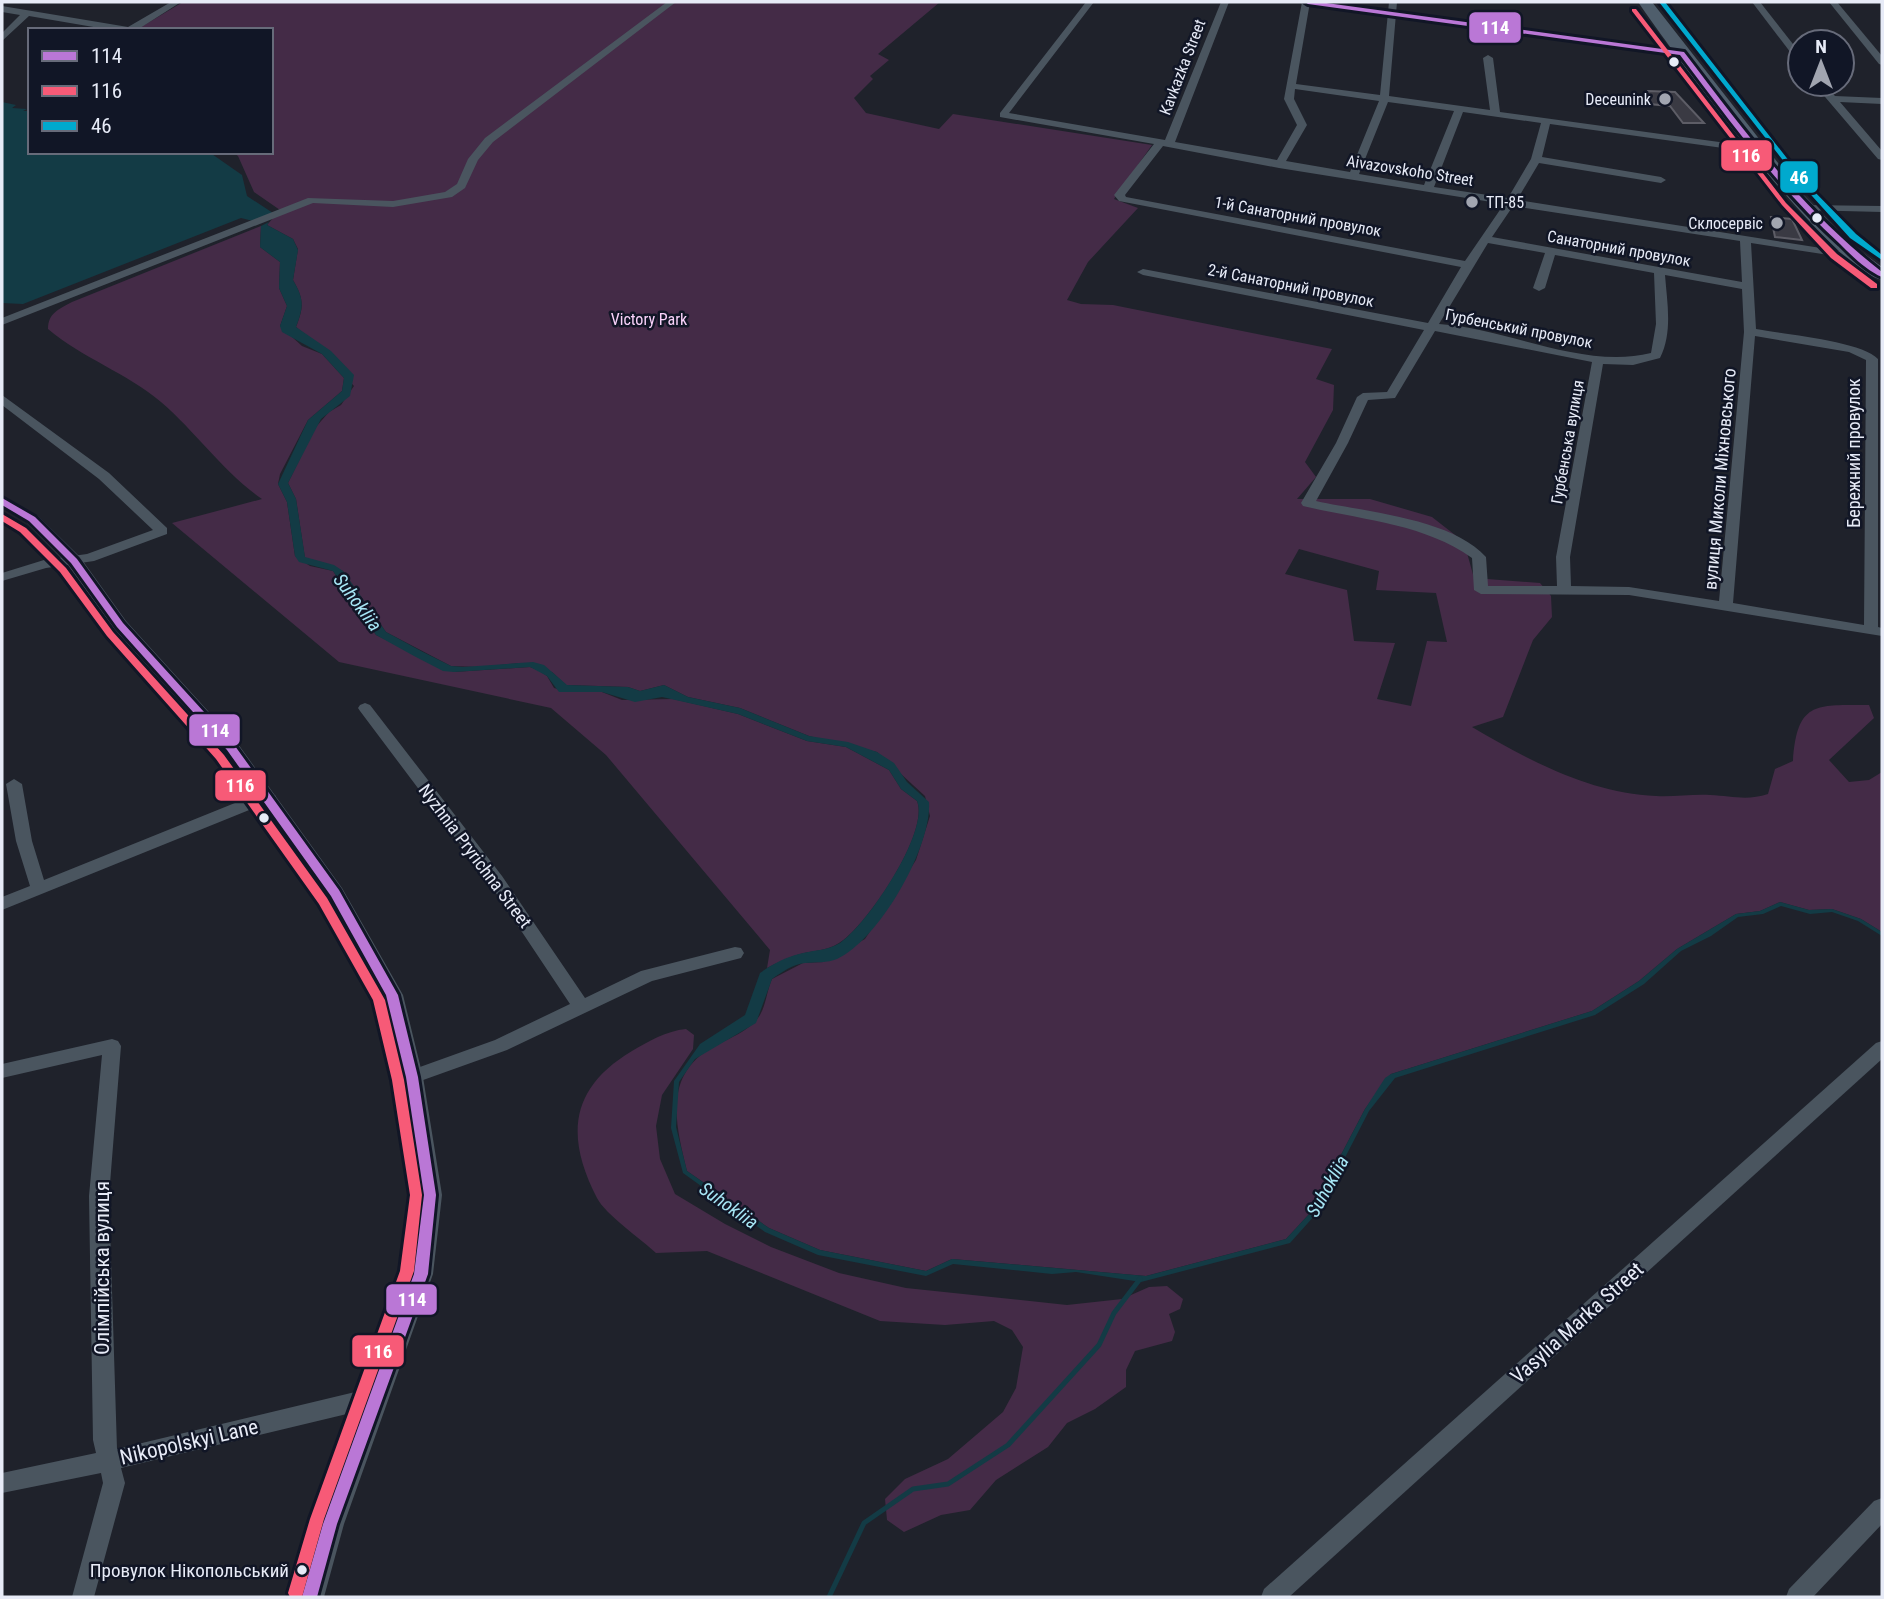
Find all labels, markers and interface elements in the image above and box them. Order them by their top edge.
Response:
line badge: 114 [1468,11,1522,44]
street label: Kavkazka Street [1155,16,1210,118]
text: 114 [1481,16,1509,39]
legend [28,28,273,154]
north arrow [1786,28,1856,98]
text: N [1815,35,1827,58]
text: 114 [91,44,122,68]
unlabelled marker [1667,55,1681,69]
text: 116 [91,79,122,103]
place label: Deceunink [1585,90,1652,109]
marker: Deceunink [1657,91,1673,107]
text: 46 [91,114,112,138]
line badge: 116 [1720,139,1773,172]
text: 116 [1732,144,1760,167]
street label: Aivazovskoho Street [1345,151,1475,190]
line badge: 46 [1779,160,1819,194]
text: 46 [1789,166,1809,189]
street label: 1-й Санаторний провулок [1213,192,1383,241]
place label: ТП-85 [1486,193,1524,212]
marker: ТП-85 [1464,194,1480,210]
unlabelled marker [1810,211,1824,225]
place label: Склосервіс [1688,214,1763,233]
marker: Склосервіс [1769,215,1785,231]
street label: Санаторний провулок [1546,227,1692,271]
street label: 2-й Санаторний провулок [1206,260,1376,311]
street label: Гурбенський провулок [1444,305,1594,352]
park label: Victory Park [611,310,688,329]
street label: вулиця Миколи Міхновського [1699,367,1740,591]
street label: Бережний провулок [1843,378,1864,528]
street label: Гурбенська вулиця [1547,379,1588,506]
water label: Suhokliia [328,569,387,636]
line badge: 114 [188,713,241,747]
text: 114 [201,719,229,742]
line badge: 116 [214,769,267,802]
text: 116 [226,774,254,797]
street label: Nyzhnia Pryrichna Street [415,780,536,932]
unlabelled marker [257,811,271,825]
water label: Suhokliia [1301,1152,1354,1221]
water label: Suhokliia [695,1177,763,1234]
street label: Олімпійська вулиця [90,1181,114,1355]
street label: Vasylia Marka Street [1506,1257,1648,1389]
line badge: 114 [385,1283,438,1316]
text: 114 [398,1288,426,1311]
line badge: 116 [351,1334,405,1368]
text: 116 [364,1340,392,1363]
street label: Nikopolskyi Lane [118,1414,261,1470]
place label: Провулок Нікопольський [90,1559,289,1582]
marker: Провулок Нікопольський [295,1563,309,1577]

